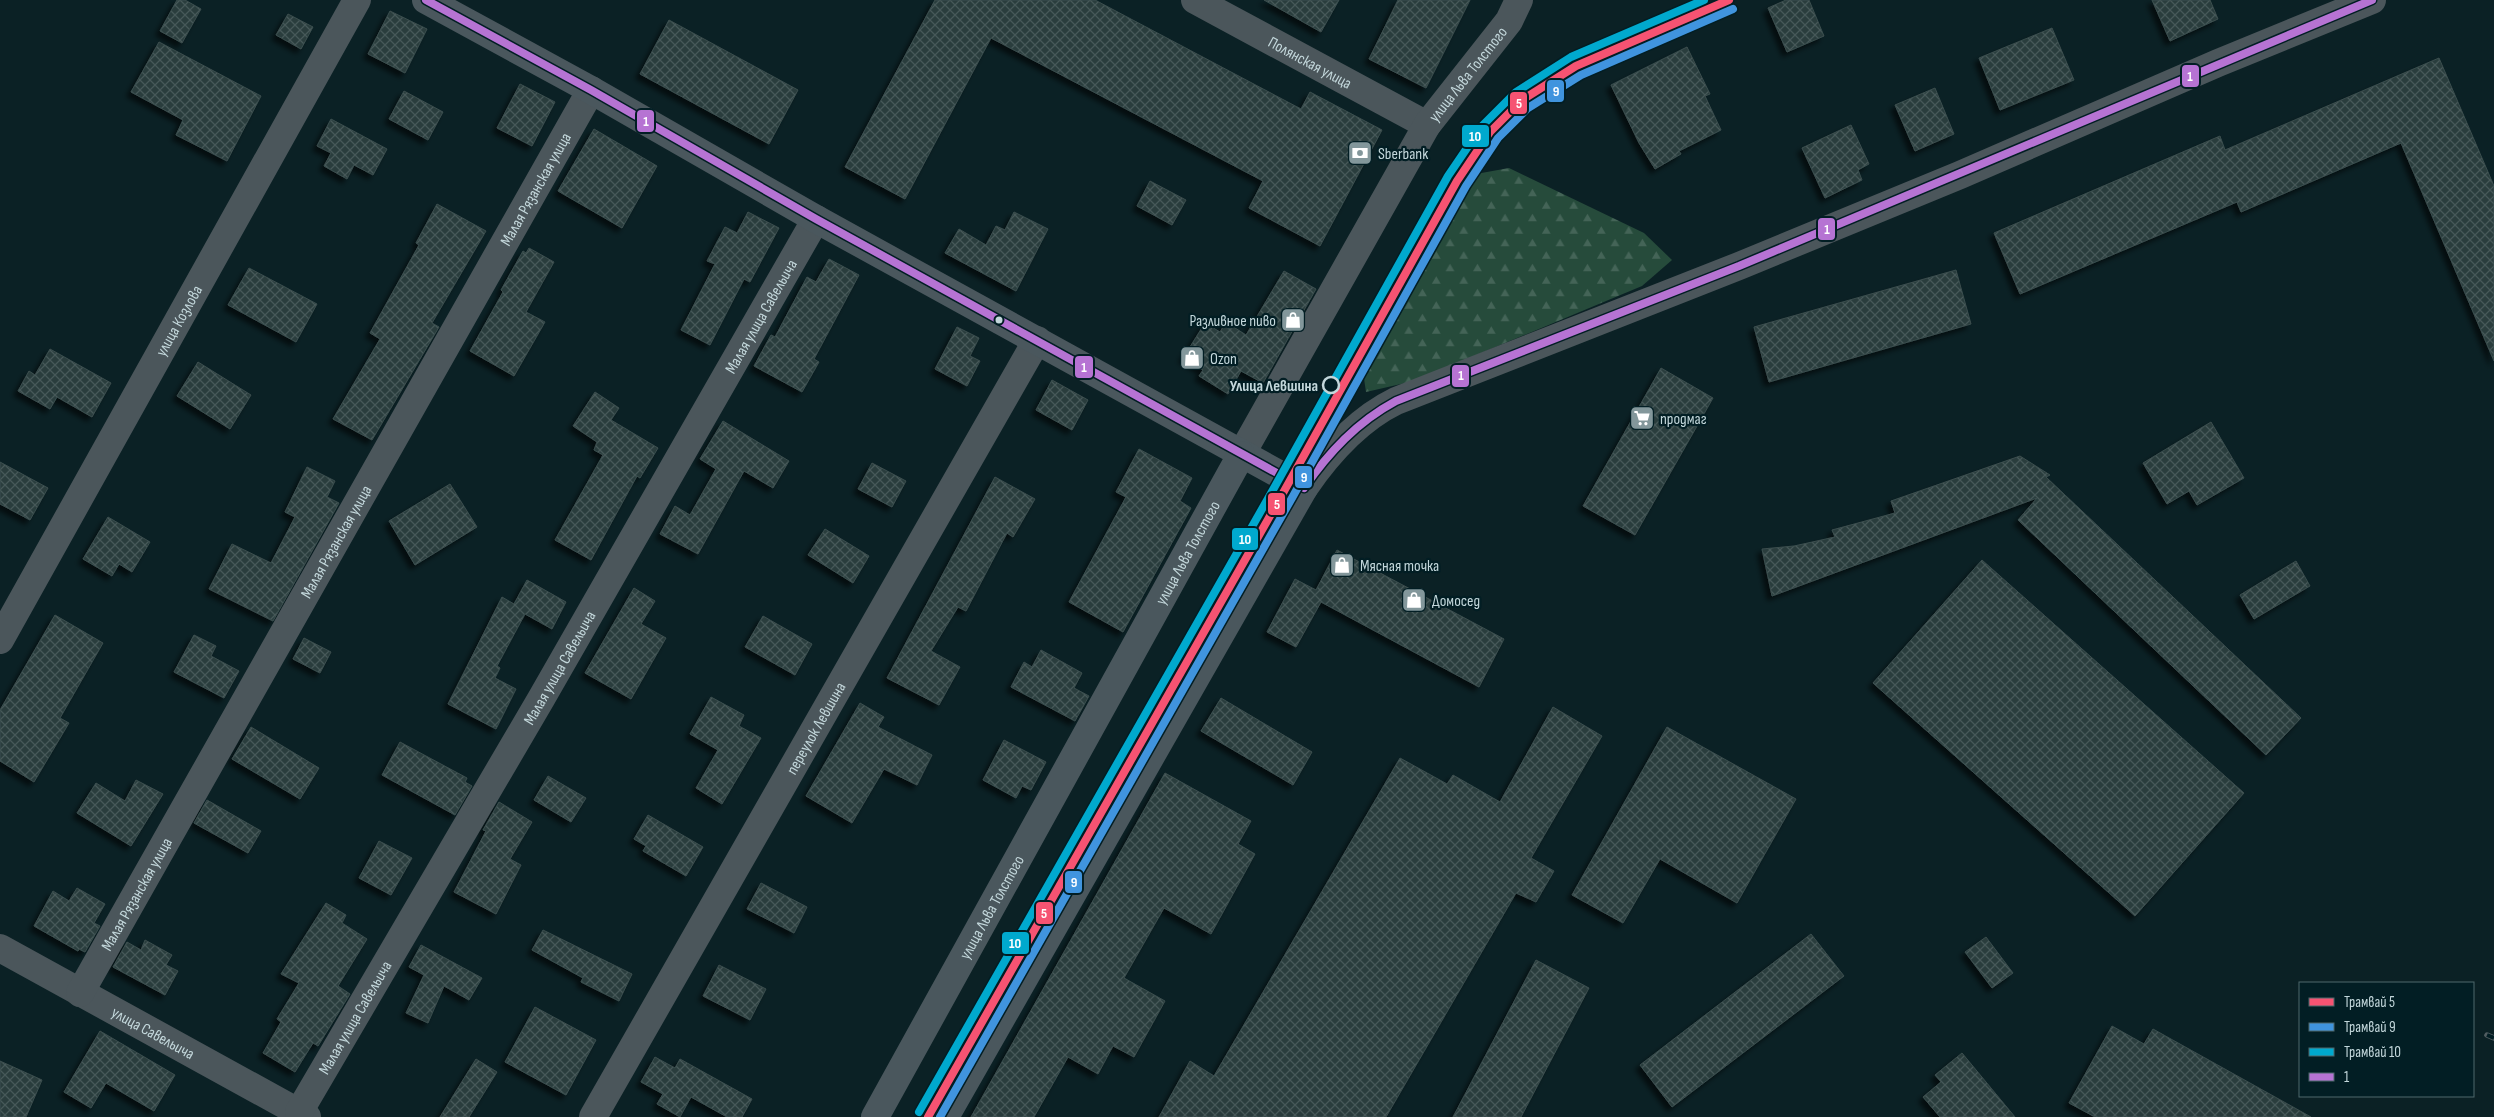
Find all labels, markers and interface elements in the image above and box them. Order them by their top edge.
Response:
street label: улица Льва Толстого [1425,23,1512,126]
street label: Полянская улица [1265,33,1355,94]
line badge: 1 [2181,64,2200,88]
text: 1 [2187,68,2193,85]
line badge: 9 [1546,79,1565,103]
text: 9 [1553,83,1560,100]
line badge: 5 [1509,91,1528,115]
text: 5 [1516,95,1522,112]
line badge: 1 [636,109,655,133]
text: 1 [643,113,649,130]
line badge: 10 [1461,124,1490,148]
text: 10 [1469,128,1481,145]
street label: Малая Рязанская улица [497,130,576,249]
bank icon: Sberbank [1347,140,1373,166]
place label: Sberbank [1378,145,1428,164]
line badge: 1 [1817,217,1836,241]
text: 1 [1824,221,1830,238]
street label: Малая улица Савельича [722,256,802,377]
street label: улица Козлова [152,282,207,360]
shop icon: Разливное пиво [1280,307,1306,333]
place label: Разливное пиво [1189,312,1276,331]
unlabelled marker [994,315,1004,325]
shop icon: Ozon [1179,345,1205,371]
place label: Ozon [1210,350,1237,369]
line badge: 1 [1074,355,1094,379]
text: 1 [1081,359,1087,376]
line badge: 1 [1451,364,1470,388]
text: 1 [1458,367,1464,384]
marker: Улица Левшина [1322,376,1340,394]
place label: Улица Левшина [1230,377,1318,396]
supermarket icon: продмаг [1629,405,1655,431]
place label: продмаг [1660,410,1707,429]
line badge: 9 [1294,465,1313,489]
text: 9 [1301,469,1308,486]
street label: Малая Рязанская улица [297,482,376,602]
line badge: 5 [1267,492,1286,516]
text: 5 [1274,496,1280,513]
street label: улица Льва Толстого [1152,498,1225,609]
line badge: 10 [1231,527,1259,551]
text: 10 [1239,531,1251,548]
shop icon: Мясная точка [1329,552,1355,578]
place label: Мясная точка [1360,557,1439,576]
shop icon: Домосед [1401,587,1427,613]
place label: Домосед [1432,592,1480,611]
street label: Малая улица Савельича [520,608,600,729]
street label: переулок Левшина [783,679,850,778]
street label: Малая Рязанская улица [98,835,177,954]
street label: улица Льва Толстого [956,852,1029,963]
line badge: 9 [1064,870,1083,894]
text: 9 [1071,874,1078,891]
line badge: 5 [1035,901,1054,925]
text: 5 [1041,905,1047,922]
line badge: 10 [1001,931,1030,955]
text: 10 [1009,935,1021,952]
street label: Малая улица Савельича [315,958,397,1078]
legend [2299,982,2474,1097]
text: Трамвай 5 [2344,993,2395,1012]
street label: улица Савельича [108,1003,197,1064]
text: Трамвай 9 [2344,1018,2396,1037]
text: Трамвай 10 [2344,1043,2401,1062]
text: 1 [2344,1068,2350,1087]

